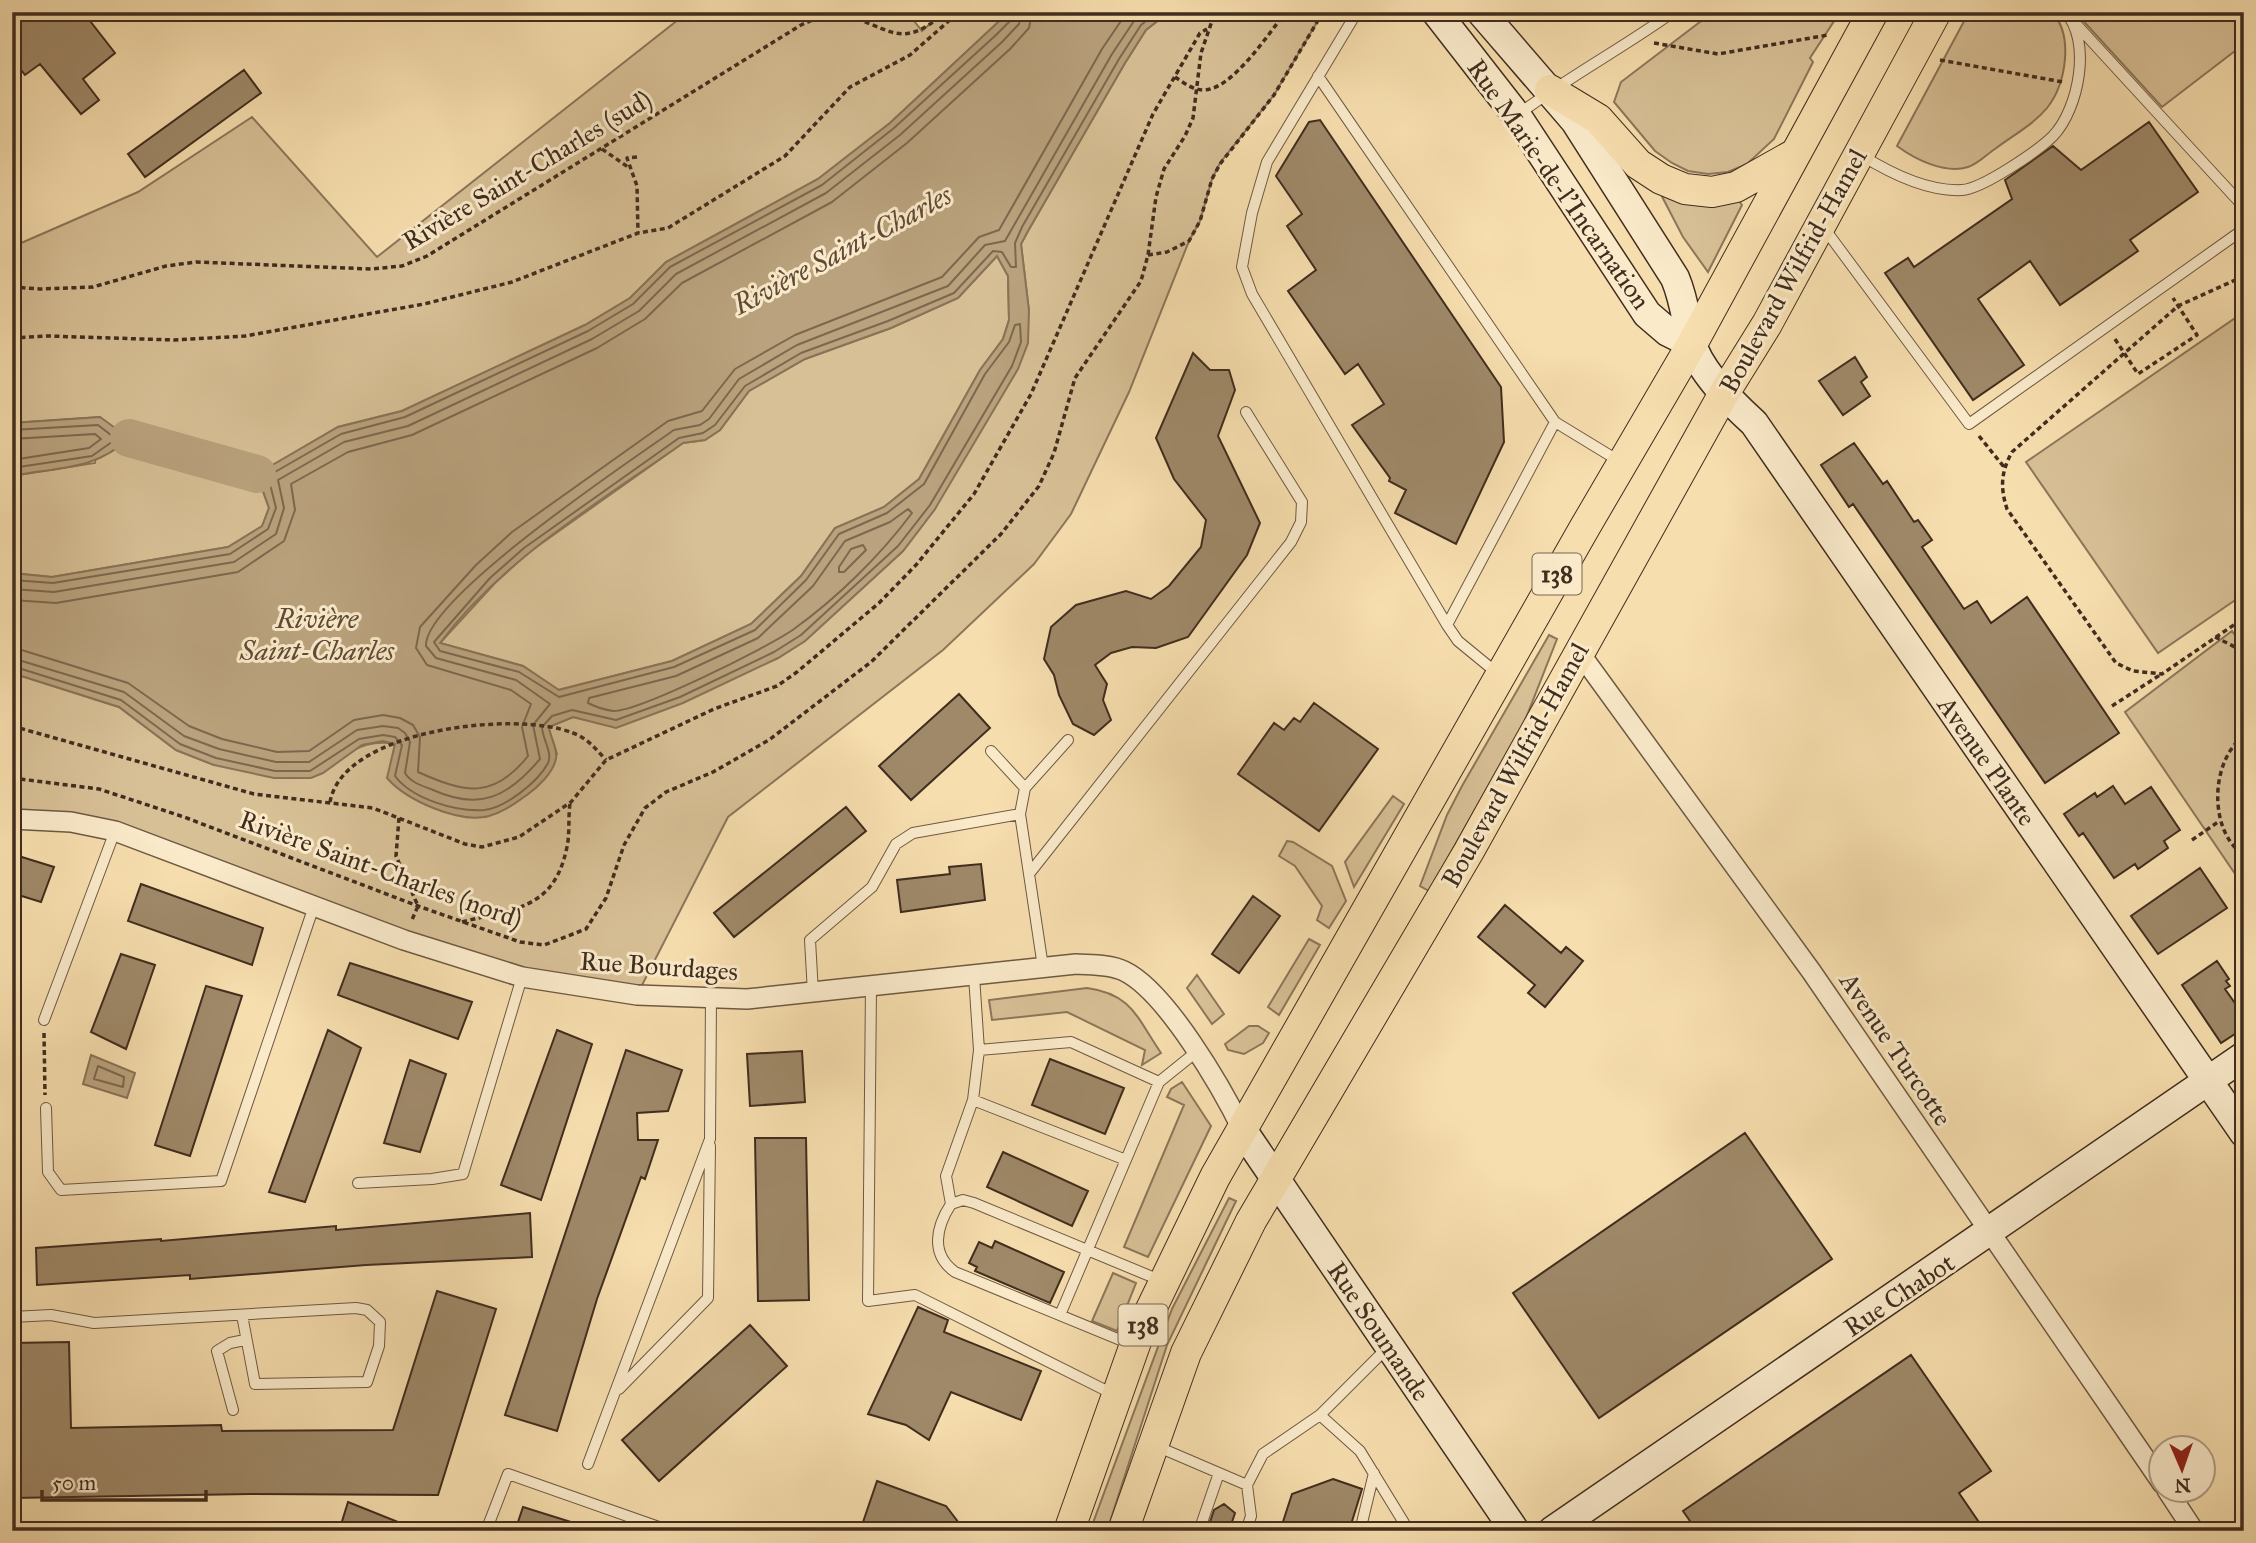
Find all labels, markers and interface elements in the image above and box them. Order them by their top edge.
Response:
street label: Rue Marie-de-l'Incarnation [1460,53,1658,315]
street label: Rivière Saint-Charles (sud) [397,83,657,257]
street label: Boulevard Wilfrid-Hamel [1712,143,1874,399]
water label: Rivière Saint-Charles [726,177,958,323]
road number: 138 [1532,554,1582,594]
water label: Rivière Saint-Charles [239,601,395,668]
street label: Boulevard Wilfrid-Hamel [1434,637,1596,893]
street label: Avenue Plante [1930,689,2043,832]
street label: Rivière Saint-Charles (nord) [235,803,527,935]
street label: Rue Bourdages [579,945,739,987]
street label: Avenue Turcotte [1832,965,1959,1132]
street label: Rue Chabot [1838,1246,1960,1344]
street label: Rue Soumande [1321,1255,1437,1407]
road number: 138 [1118,1304,1168,1345]
north arrow [2148,1434,2218,1504]
scale bar [42,1459,206,1503]
text: 50 m [52,1470,97,1496]
text: N [2174,1474,2191,1497]

